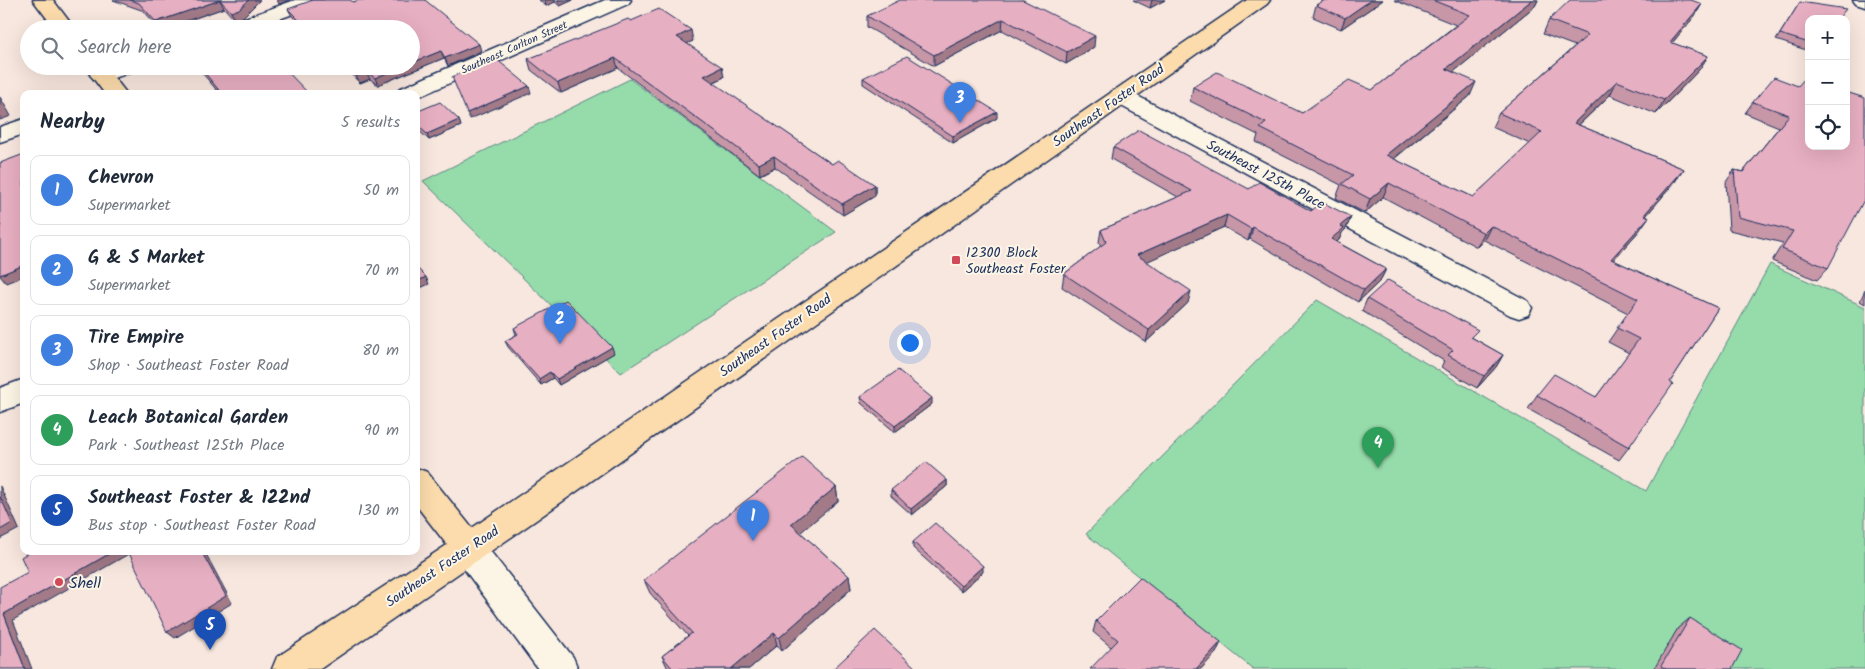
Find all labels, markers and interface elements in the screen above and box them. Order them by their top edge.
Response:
map controls [1805,15,1850,150]
button: + [1805,15,1850,60]
street label: Southeast Carlton Street [458,16,571,80]
search box [20,20,420,75]
text: Search here [78,33,172,63]
icon: search [38,34,66,62]
street label: Southeast Foster Road [1048,58,1170,153]
button: − [1805,60,1850,105]
pin: 3 [944,82,976,123]
button: locate [1805,105,1850,150]
text: Nearby [40,106,105,139]
text: 5 results [341,110,400,135]
street label: Southeast 125th Place [1202,134,1330,216]
text: Chevron [88,163,154,193]
text: 1 [55,178,59,203]
text: 50 m [363,178,399,203]
text: Supermarket [88,193,171,218]
place label: 12300 Block Southeast Foster [966,242,1067,280]
text: G & S Market [88,243,205,273]
marker: 12300 Block Southeast Foster [950,254,962,266]
text: 2 [52,258,62,283]
text: 70 m [364,258,399,283]
text: Supermarket [88,273,171,298]
street label: Southeast Foster Road [715,288,837,383]
pin: 2 [544,303,576,344]
text: Tire Empire [88,323,184,353]
your location [897,330,923,356]
text: 3 [53,338,61,363]
text: 80 m [362,338,399,363]
text: Shop · Southeast Foster Road [88,353,289,378]
text: Leach Botanical Garden [88,403,288,433]
text: 4 [53,418,61,443]
text: 90 m [364,418,399,443]
pin: 4 [1362,427,1394,468]
text: Park · Southeast 125th Place [88,433,284,458]
text: Southeast Foster & 122nd [88,483,310,513]
text: 5 [53,498,61,523]
text: 130 m [358,498,399,523]
pin: 1 [737,500,769,541]
text: Bus stop · Southeast Foster Road [88,513,316,538]
street label: Southeast Foster Road [381,520,505,613]
place label: Shell [69,571,101,596]
marker: Shell [53,576,65,588]
pin: 5 [194,609,226,650]

